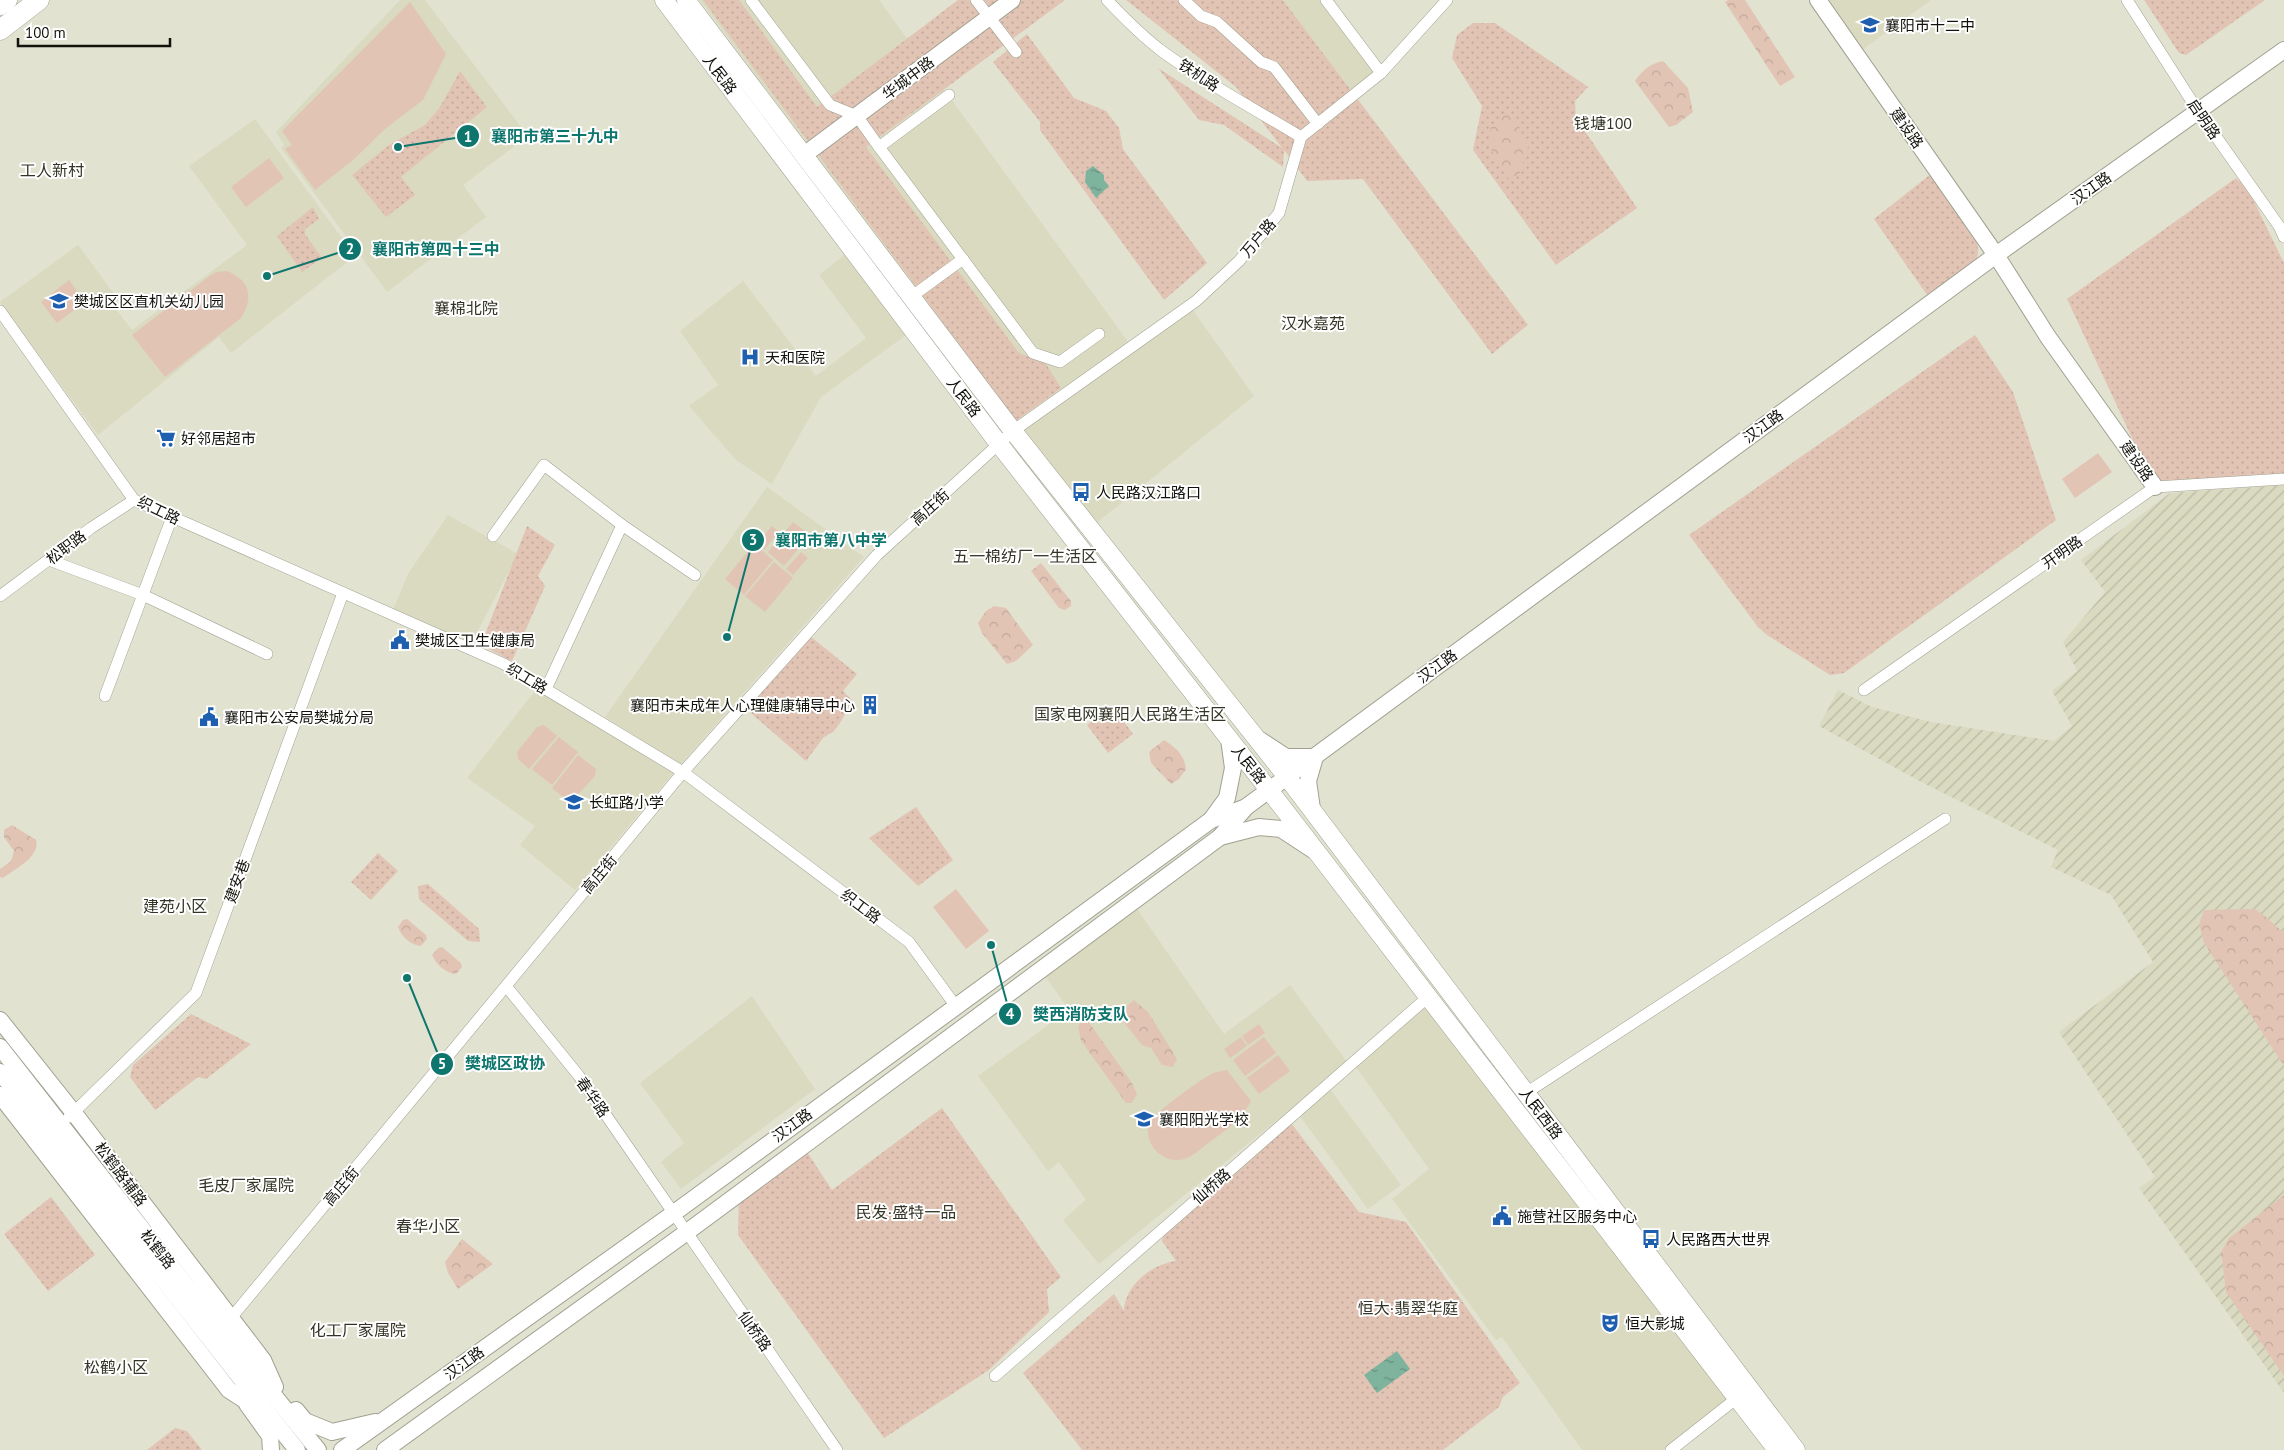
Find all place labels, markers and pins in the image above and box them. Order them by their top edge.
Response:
school or university icon: 襄阳市十二中 [1859,14,1881,36]
place label: 襄阳市十二中 [1885,16,1975,35]
callout: 襄阳市第三十九中 [456,121,629,152]
callout: 襄阳市第四十三中 [337,233,510,264]
school or university icon: 樊城区区直机关幼儿园 [48,290,70,312]
place label: 樊城区区直机关幼儿园 [74,292,224,311]
hospital icon: 天和医院 [739,346,761,368]
place label: 天和医院 [765,348,825,367]
supermarket icon: 好邻居超市 [155,427,177,449]
place label: 好邻居超市 [181,429,256,448]
bus stop icon: 人民路汉江路口 [1070,481,1092,503]
place label: 人民路汉江路口 [1096,483,1201,502]
callout: 襄阳市第八中学 [740,525,897,556]
public building icon: 樊城区卫生健康局 [389,629,411,651]
place label: 樊城区卫生健康局 [415,631,535,650]
building icon: 襄阳市未成年人心理健康辅导中心 [859,694,881,716]
place label: 襄阳市未成年人心理健康辅导中心 [630,696,855,715]
public building icon: 襄阳市公安局樊城分局 [198,706,220,728]
place label: 襄阳市公安局樊城分局 [224,708,374,727]
school or university icon: 长虹路小学 [563,791,585,813]
place label: 长虹路小学 [589,793,664,812]
callout: 樊西消防支队 [998,998,1139,1029]
callout: 樊城区政协 [430,1048,555,1079]
school or university icon: 襄阳阳光学校 [1133,1108,1155,1130]
place label: 襄阳阳光学校 [1159,1110,1249,1129]
public building icon: 施营社区服务中心 [1491,1205,1513,1227]
place label: 施营社区服务中心 [1517,1207,1637,1226]
bus stop icon: 人民路西大世界 [1640,1228,1662,1250]
place label: 人民路西大世界 [1666,1230,1771,1249]
theatre icon: 恒大影城 [1599,1312,1621,1334]
place label: 恒大影城 [1625,1314,1685,1333]

